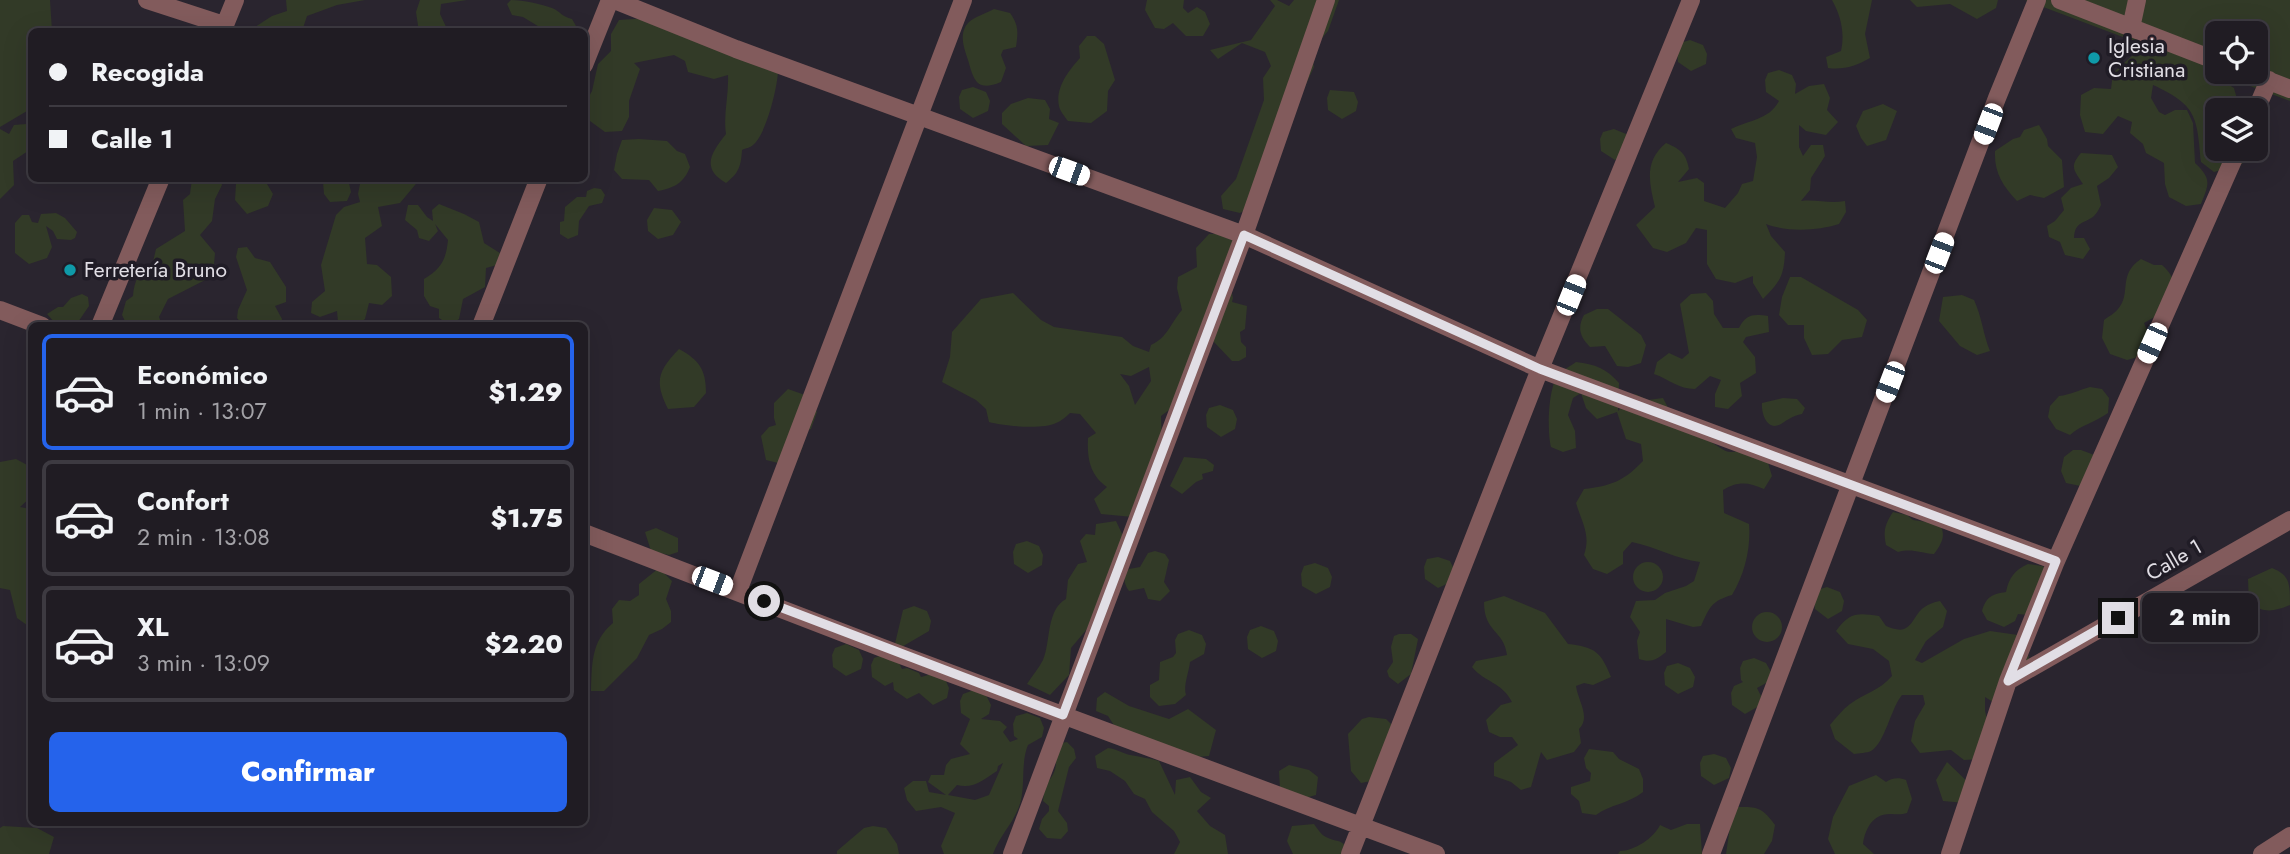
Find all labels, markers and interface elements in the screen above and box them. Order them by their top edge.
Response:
map controls [2205,21,2268,161]
button: locate [2205,21,2268,84]
place label: Iglesia Cristiana [2108,31,2185,85]
marker: Iglesia Cristiana [2086,50,2102,66]
text: Recogida [91,53,204,91]
button: layers [2205,98,2268,161]
car [1971,101,2006,147]
text: Calle 1 [91,120,173,158]
car [1046,154,1093,188]
car [1922,230,1957,276]
place label: Ferretería Bruno [84,255,227,285]
marker: Ferretería Bruno [62,262,78,278]
car [1554,272,1589,318]
car [2134,320,2171,366]
text: Económico [137,356,268,394]
car [1873,359,1908,405]
icon: car [53,361,116,424]
text: $1.29 [488,373,563,411]
text: 1 min · 13:07 [137,394,267,428]
text: Confort [137,482,229,520]
icon: car [53,487,116,550]
text: $1.75 [491,499,563,537]
text: 2 min · 13:08 [137,520,270,554]
street label: Calle 1 [2140,532,2208,588]
car [689,564,736,598]
route start [748,585,780,617]
callout: 2 min [2142,594,2258,642]
text: 2 min [2169,600,2231,634]
route end [2102,602,2134,634]
text: XL [137,608,169,646]
icon: car [53,613,116,676]
text: $2.20 [485,625,563,663]
text: 3 min · 13:09 [137,646,270,680]
button: Confirmar [49,732,567,812]

